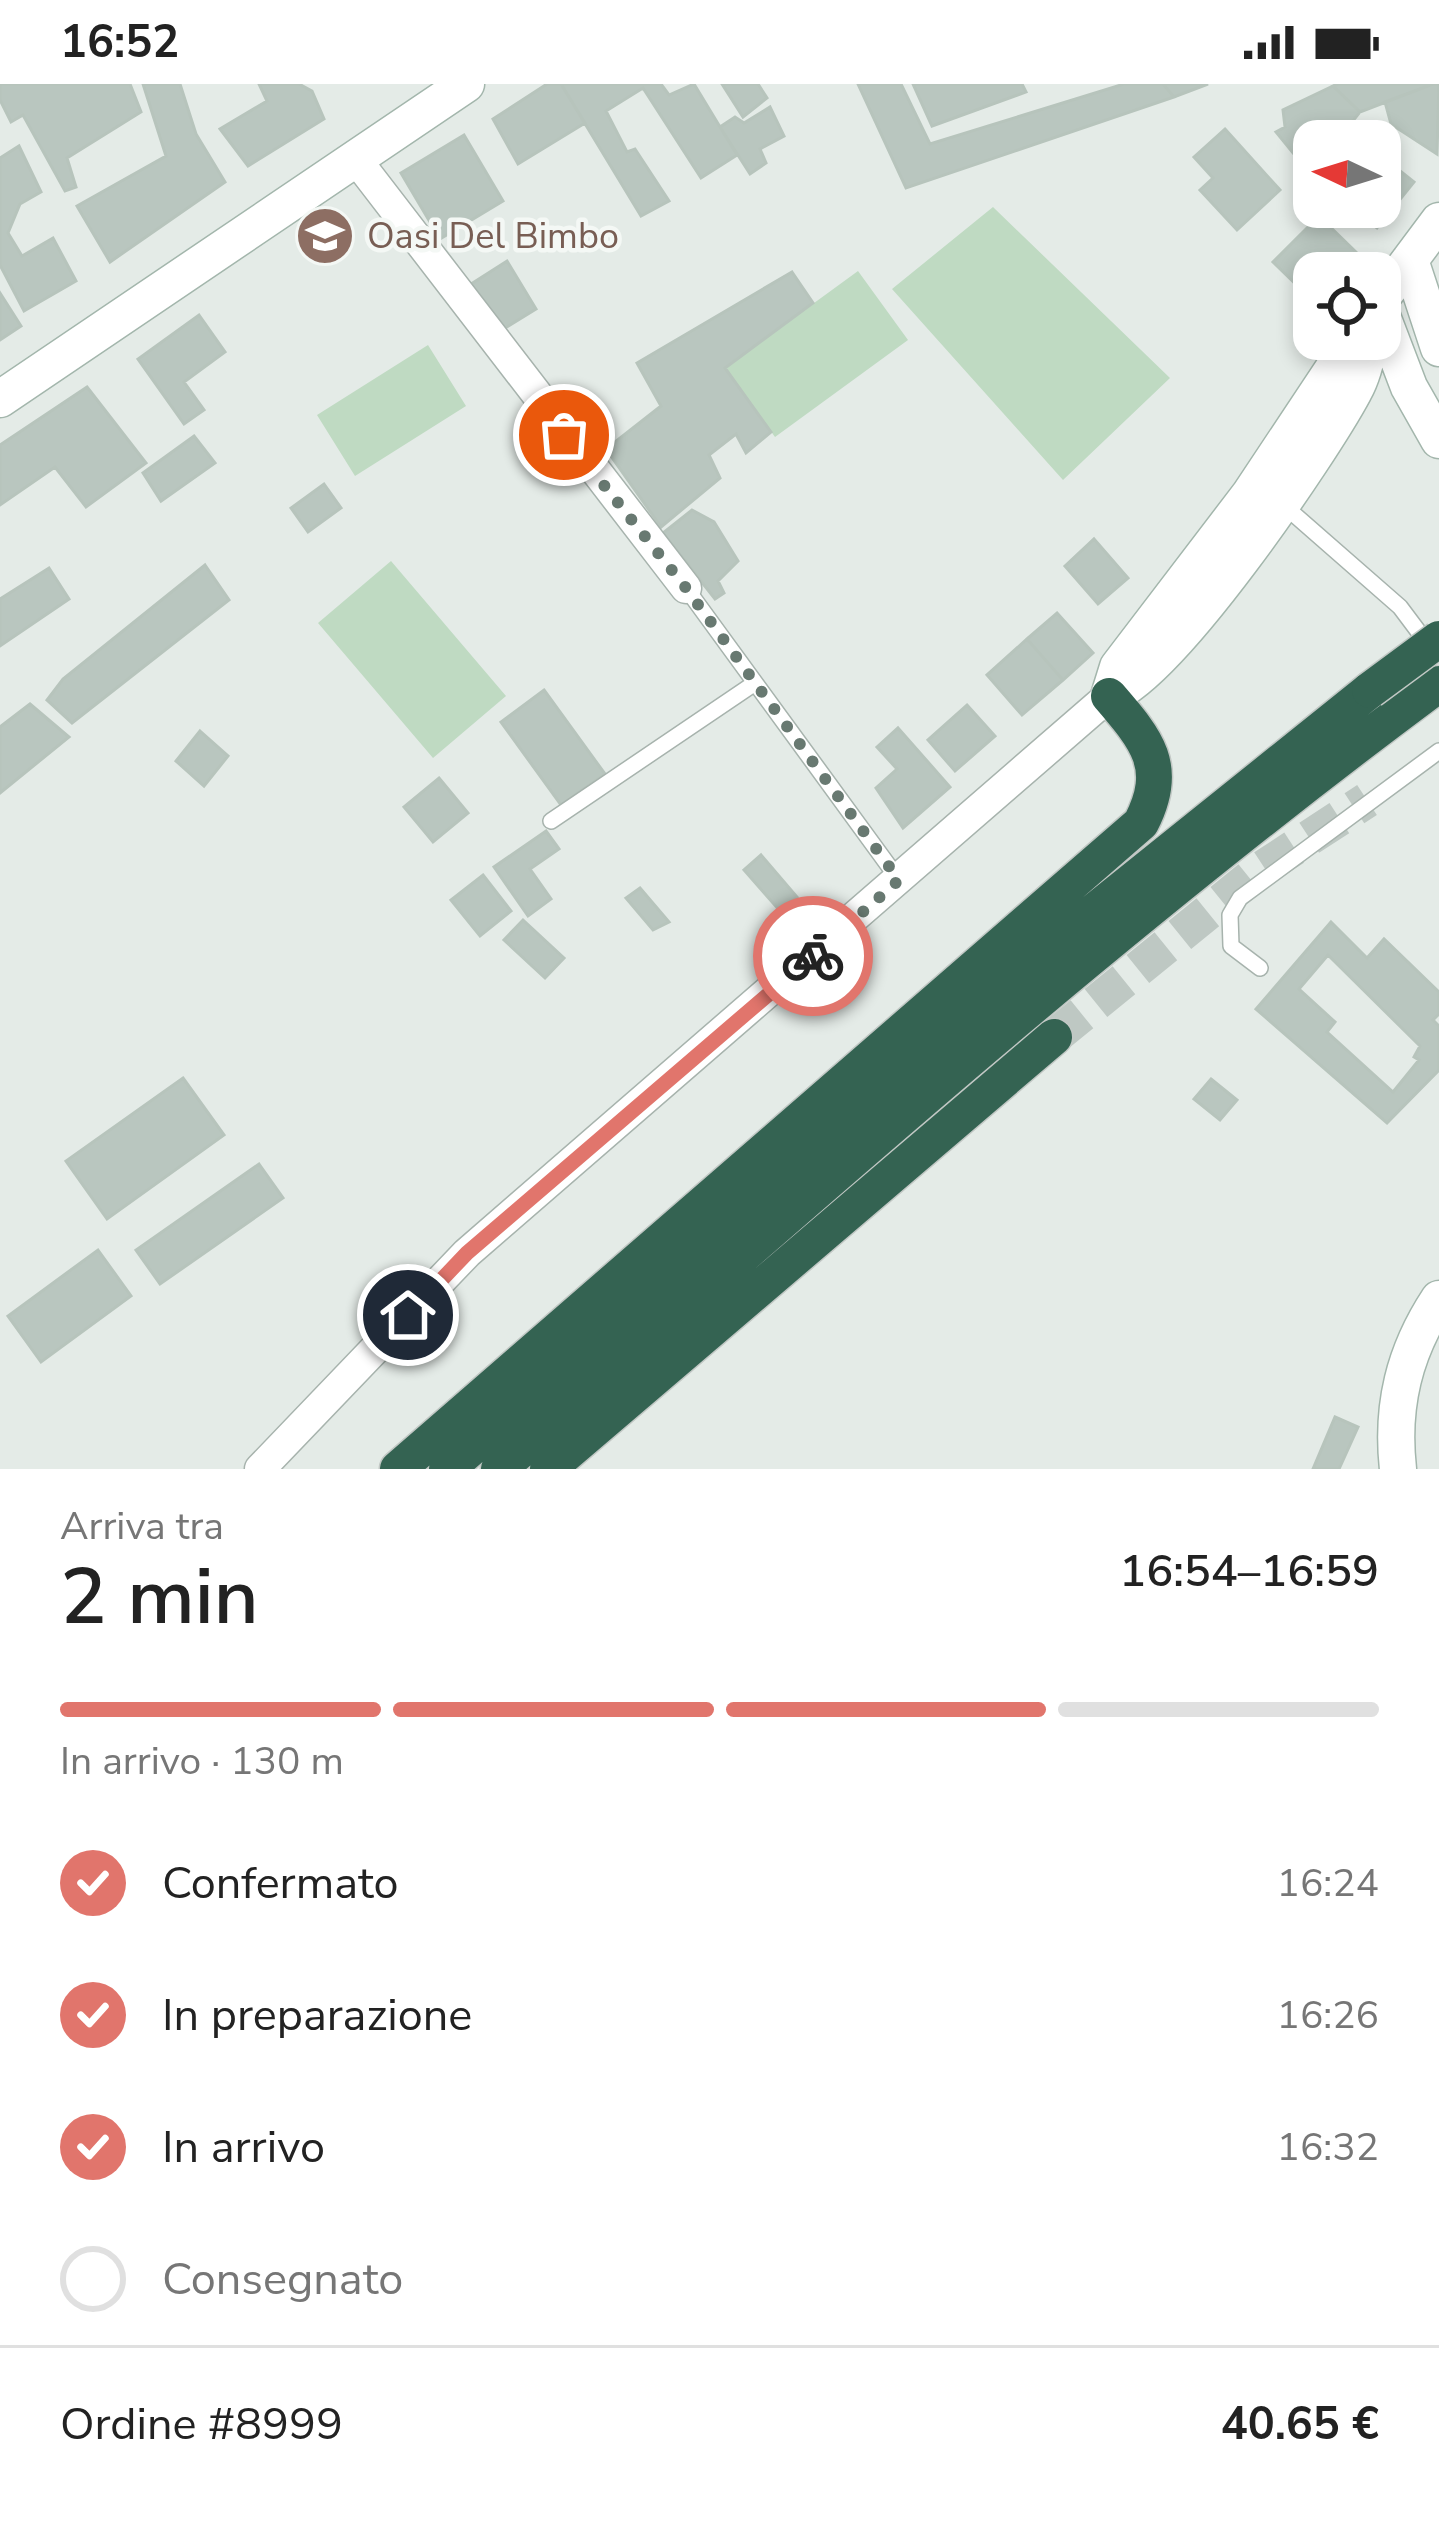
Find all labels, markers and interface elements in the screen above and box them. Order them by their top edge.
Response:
text: 16:52 [60,12,179,73]
north arrow [1293,120,1401,228]
map controls [1293,120,1401,360]
school or university icon: Oasi Del Bimbo [294,205,356,267]
place label: Oasi Del Bimbo [367,212,619,261]
button: locate [1293,252,1401,360]
pin [513,384,615,486]
icon: bag [531,402,597,468]
courier [753,896,873,1016]
icon: bike [780,923,846,989]
pin [357,1264,459,1366]
icon: home [375,1282,441,1348]
text: Arriva tra [60,1500,224,1553]
text: 16:54–16:59 [1119,1541,1379,1602]
text: 2 min [60,1544,259,1651]
text: In arrivo · 130 m [60,1735,344,1788]
icon: check [60,1850,126,1916]
text: Confermato [162,1853,399,1914]
text: 16:24 [1277,1857,1379,1910]
icon: check [60,1982,126,2048]
text: In preparazione [162,1985,472,2046]
text: 16:26 [1277,1989,1379,2042]
icon: check [60,2114,126,2180]
text: In arrivo [162,2117,325,2178]
text: 16:32 [1277,2121,1379,2174]
text: Consegnato [162,2249,403,2310]
text: Ordine #8999 [60,2394,343,2455]
text: 40.65 € [1221,2394,1379,2455]

